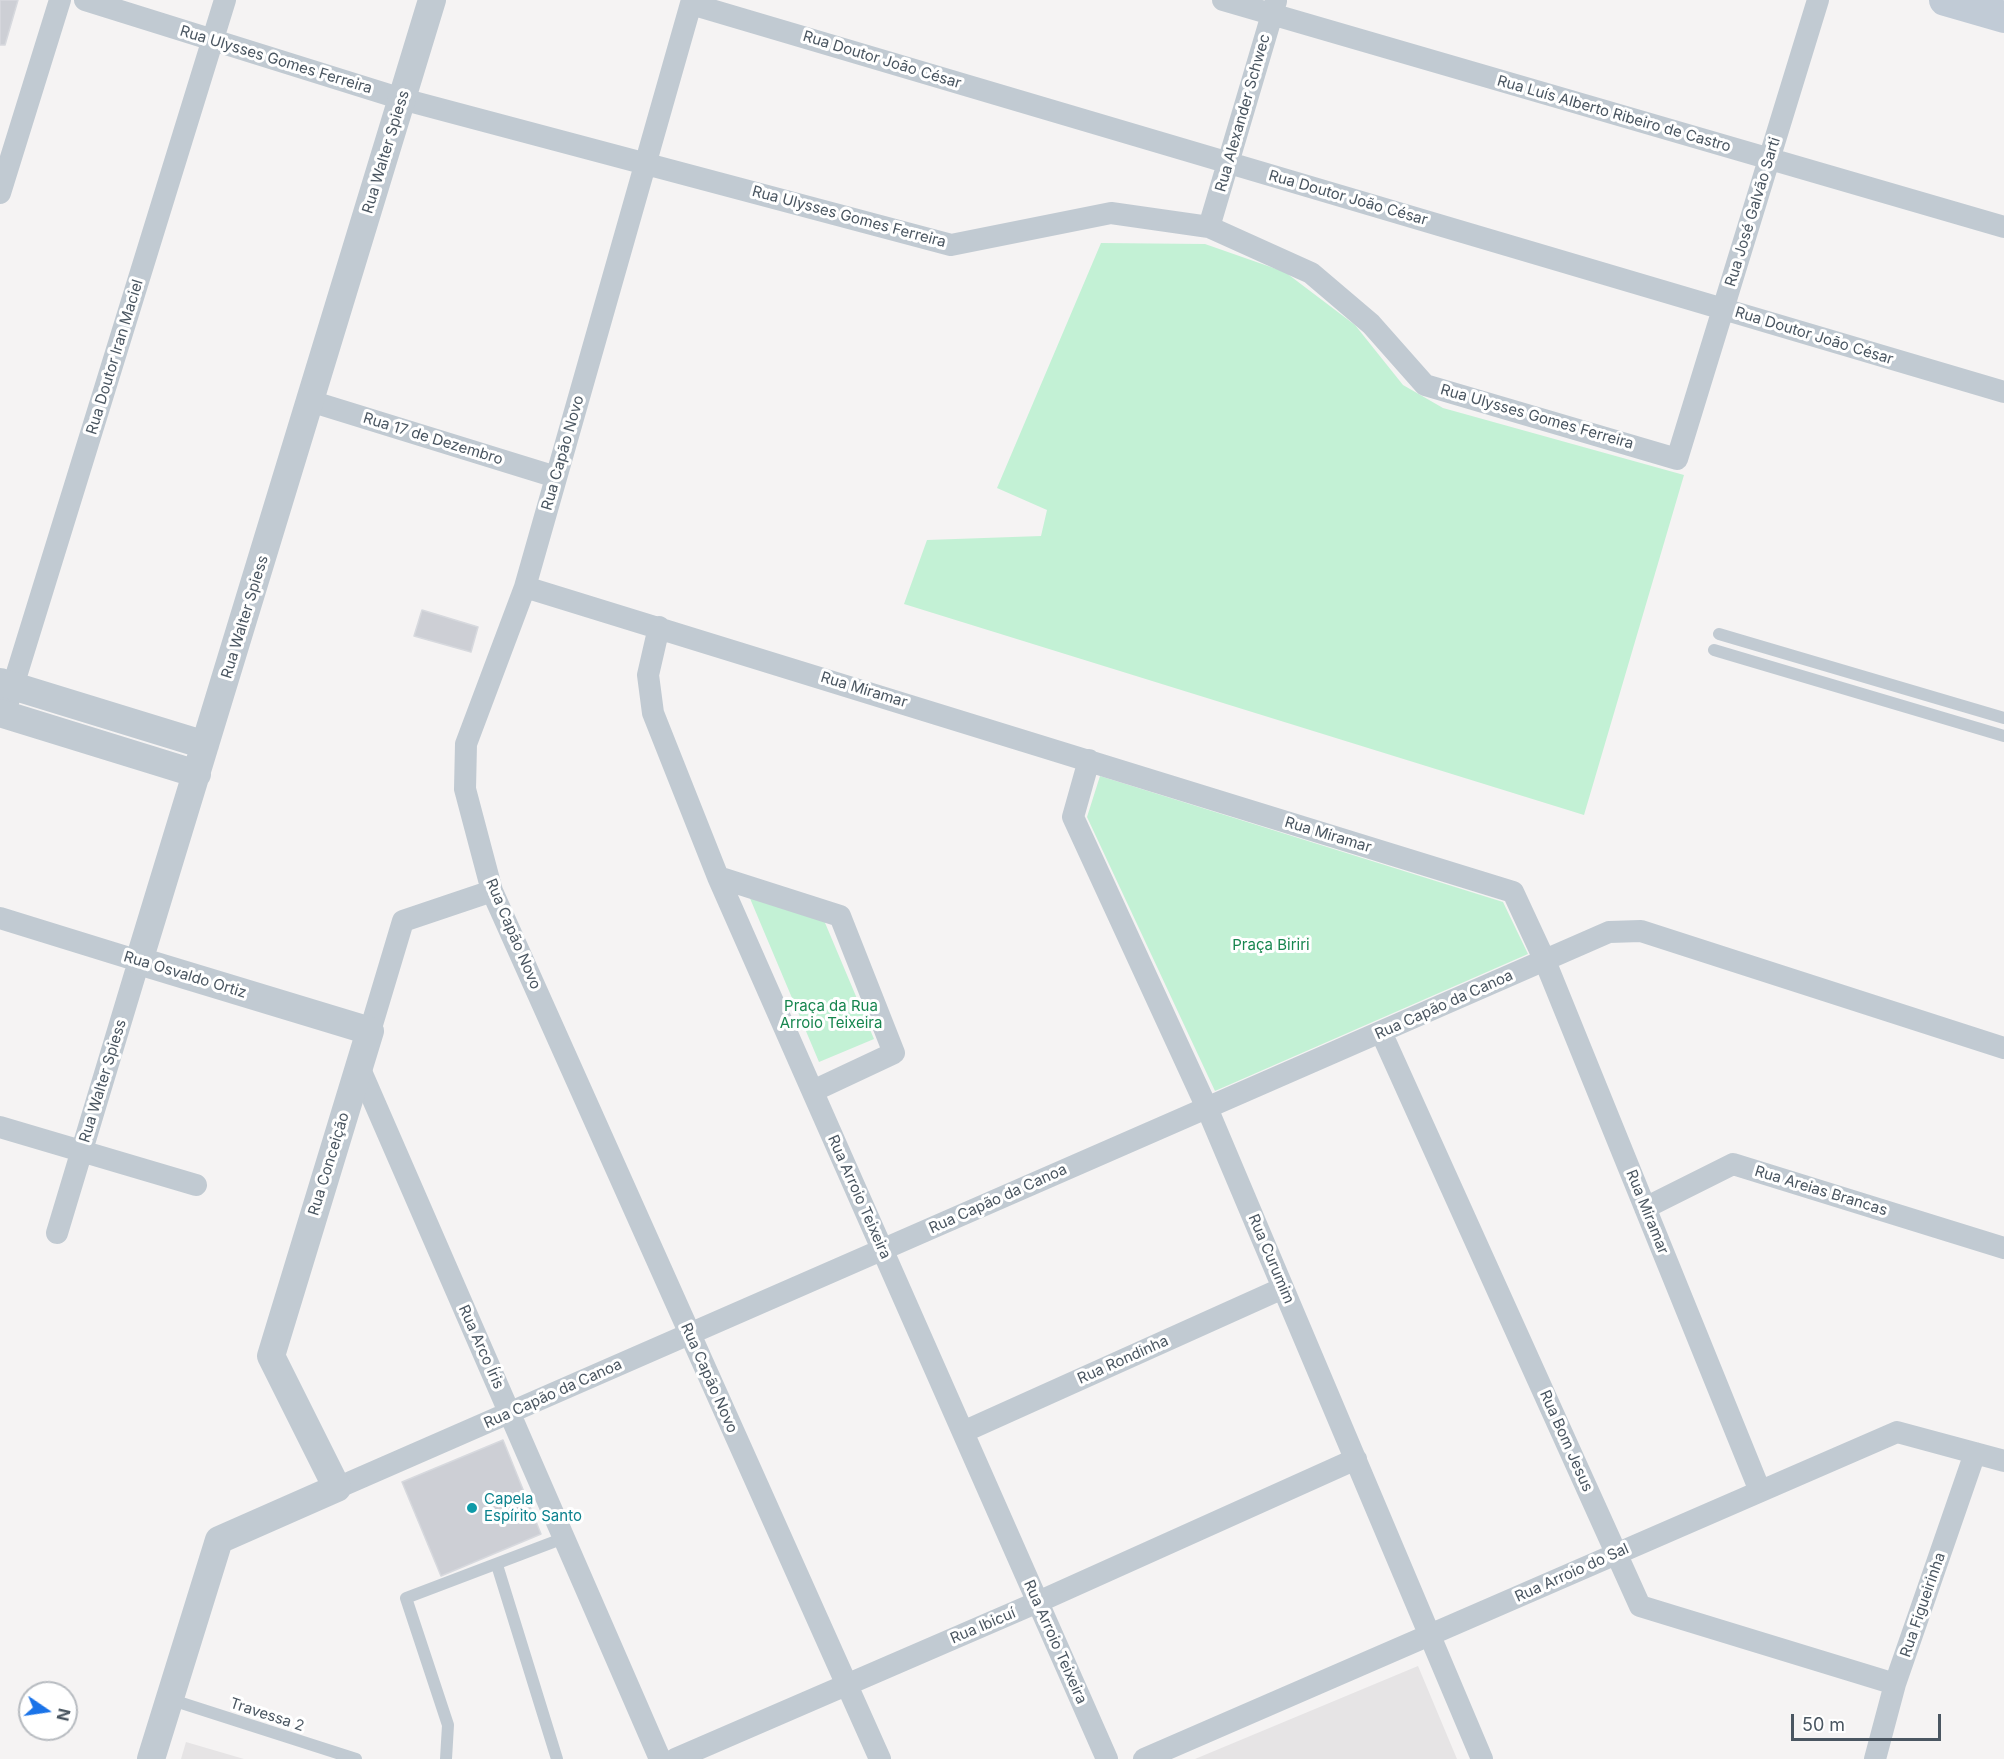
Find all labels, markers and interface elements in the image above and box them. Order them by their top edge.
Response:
street label: Rua Ulysses Gomes Ferreira [178,22,374,98]
street label: Rua Doutor João César [801,27,963,93]
street label: Rua Alexander Schwec [1212,32,1274,194]
street label: Rua Luís Alberto Ribeiro de Castro [1495,72,1733,156]
street label: Rua Walter Spiess [359,88,413,216]
street label: Rua José Galvão Sarti [1722,135,1784,289]
street label: Rua Doutor João César [1266,167,1430,229]
street label: Rua Ulysses Gomes Ferreira [750,182,948,252]
street label: Rua Doutor Iran Maciel [83,277,147,437]
street label: Rua Doutor João César [1733,303,1895,369]
street label: Rua Ulysses Gomes Ferreira [1438,381,1636,453]
street label: Rua Capão Novo [538,393,588,513]
street label: Rua 17 de Dezembro [361,409,505,469]
street label: Rua Walter Spiess [218,553,272,681]
street label: Rua Miramar [819,668,909,712]
street label: Rua Miramar [1283,813,1373,857]
street label: Rua Capão Novo [482,876,544,992]
park label: Praça Biriri [1232,936,1310,954]
street label: Rua Osvaldo Ortiz [121,948,249,1002]
street label: Rua Capão da Canoa [1372,966,1516,1044]
park label: Praça da Rua Arroio Teixeira [780,997,882,1032]
street label: Rua Walter Spiess [76,1017,130,1145]
street label: Rua Conceição [305,1110,353,1218]
street label: Rua Arroio Teixeira [824,1132,894,1262]
street label: Rua Capão da Canoa [926,1160,1070,1238]
street label: Rua Areias Brancas [1753,1162,1889,1220]
street label: Rua Miramar [1622,1167,1672,1257]
street label: Rua Curumim [1244,1212,1298,1306]
street label: Rua Arco Íris [454,1302,508,1392]
street label: Rua Capão Novo [677,1320,741,1436]
street label: Rua Rondinha [1075,1332,1171,1388]
street label: Rua Capão da Canoa [481,1355,625,1433]
street label: Rua Bom Jesus [1536,1387,1596,1495]
place label: Capela Espírito Santo [484,1490,582,1525]
marker: Capela Espírito Santo [465,1501,479,1515]
street label: Rua Arroio do Sal [1512,1540,1632,1606]
street label: Rua Figueirinha [1897,1550,1949,1660]
street label: Rua Arroio Teixeira [1020,1577,1090,1707]
street label: Rua Ibicuí [948,1604,1018,1648]
north arrow [18,1681,78,1741]
street label: Travessa 2 [228,1695,306,1735]
scale bar [1794,1702,1944,1740]
text: N [52,1706,75,1723]
text: 50 m [1802,1714,1845,1735]

